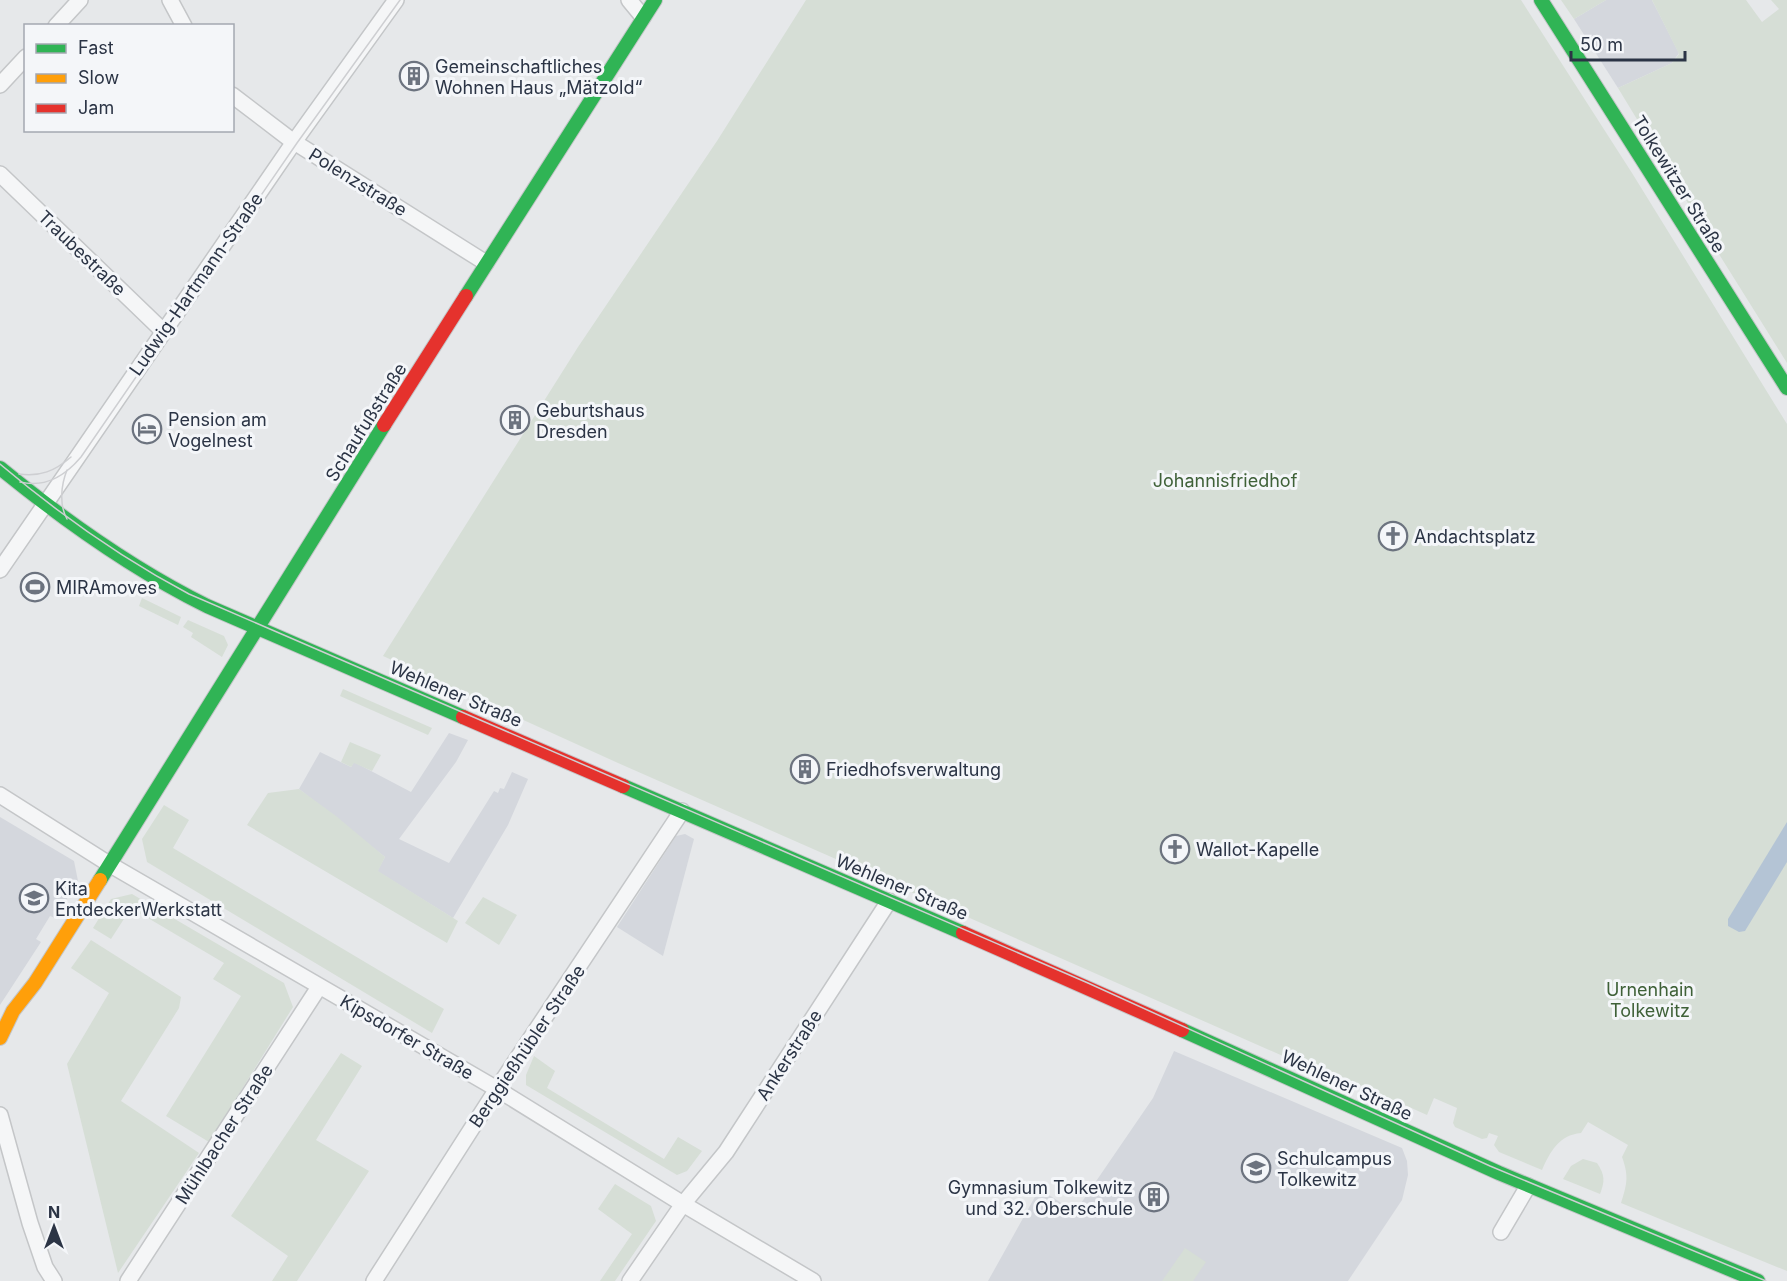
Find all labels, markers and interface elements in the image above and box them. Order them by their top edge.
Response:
legend [24,24,234,132]
scale bar [1571,24,1685,62]
text: 50 m [1580,34,1623,55]
text: Fast [78,37,114,58]
place label: Gemeinschaftliches Wohnen Haus „Mätzold“ [435,56,642,98]
building icon: Gemeinschaftliches Wohnen Haus „Mätzold“ [398,60,430,92]
text: Slow [78,67,119,88]
text: Jam [78,97,114,118]
street label: Tolkewitzer Straße [1628,111,1730,257]
street label: Polenzstraße [305,144,411,220]
street label: Ludwig-Hartmann-Straße [125,189,267,379]
street label: Traubestraße [34,206,130,300]
street label: Schaufußstraße [321,359,411,485]
place label: Geburtshaus Dresden [536,400,645,442]
building icon: Geburtshaus Dresden [499,404,531,436]
place label: Pension am Vogelnest [168,409,267,451]
hotel icon: Pension am Vogelnest [131,413,163,445]
park label: Johannisfriedhof [1153,470,1298,491]
church icon: Andachtsplatz [1377,520,1409,552]
place label: Andachtsplatz [1414,526,1536,547]
sports icon: MIRAmoves [19,571,51,603]
place label: MIRAmoves [56,577,157,598]
street label: Wehlener Straße [387,657,525,731]
building icon: Friedhofsverwaltung [789,753,821,785]
place label: Friedhofsverwaltung [826,759,1001,780]
church icon: Wallot-Kapelle [1159,833,1191,865]
place label: Wallot-Kapelle [1196,839,1319,860]
street label: Wehlener Straße [833,850,971,924]
place label: Kita EntdeckerWerkstatt [55,878,222,920]
school or university icon: Kita EntdeckerWerkstatt [18,882,50,914]
street label: Berggießhübler Straße [465,961,589,1131]
park label: Urnenhain Tolkewitz [1606,979,1694,1021]
street label: Kipsdorfer Straße [337,990,477,1084]
street label: Ankerstraße [752,1006,826,1104]
street label: Wehlener Straße [1278,1046,1416,1124]
street label: Mühlbacher Straße [171,1060,277,1208]
place label: Schulcampus Tolkewitz [1277,1148,1392,1190]
school or university icon: Schulcampus Tolkewitz [1240,1152,1272,1184]
place label: Gymnasium Tolkewitz und 32. Oberschule [948,1177,1133,1219]
building icon: Gymnasium Tolkewitz und 32. Oberschule [1138,1181,1170,1213]
north arrow [24,1197,84,1257]
text: N [48,1202,60,1222]

